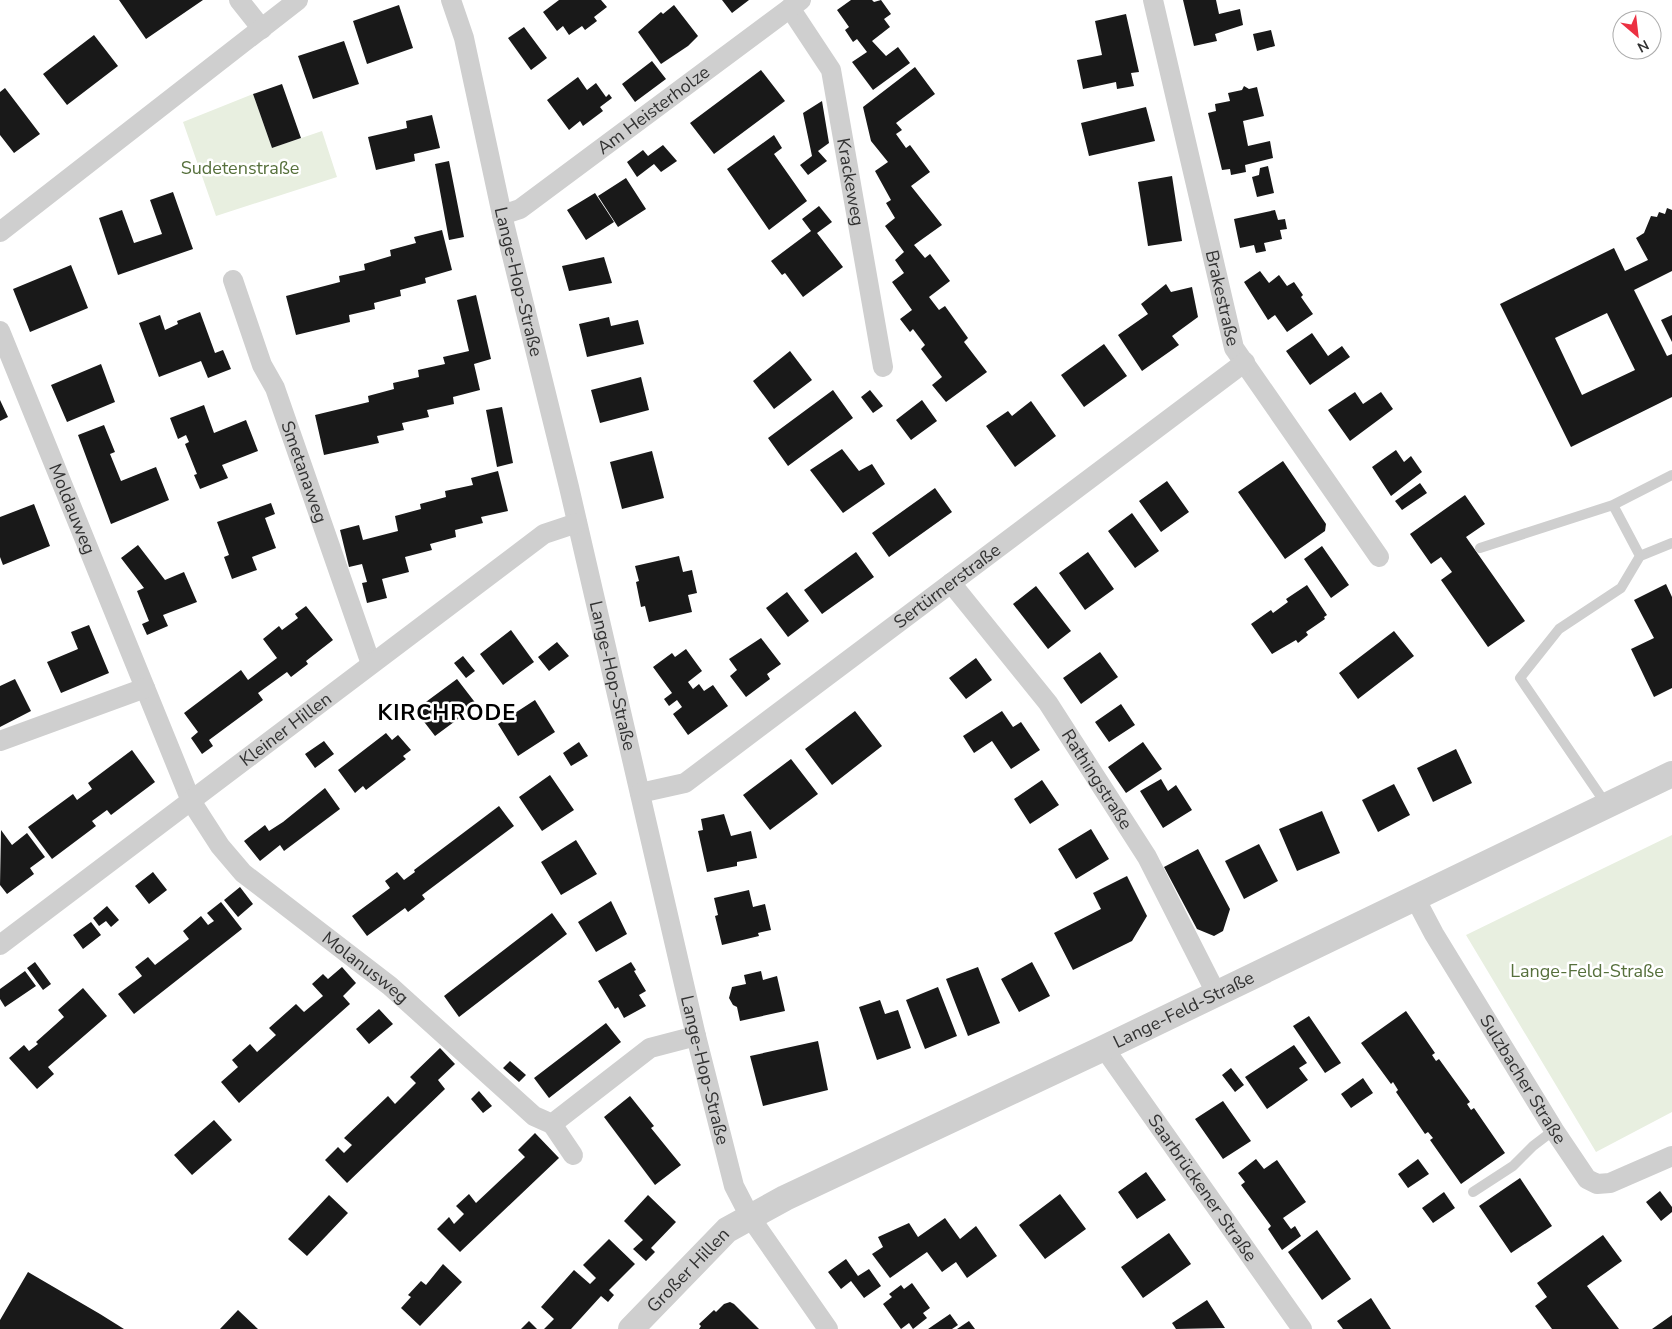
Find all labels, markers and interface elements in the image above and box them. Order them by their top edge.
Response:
north arrow [1612,10,1662,60]
text: N [1634,35,1652,57]
street label: Am Heisterholze [592,60,714,160]
street label: Krackeweg [831,136,870,228]
park label: Sudetenstraße [181,156,299,180]
street label: Lange-Hop-Straße [489,205,548,359]
street label: Brakestraße [1200,248,1245,348]
street label: Smetanaweg [275,417,333,526]
street label: Moldauweg [43,460,101,558]
street label: Sertürnerstraße [889,538,1005,634]
street label: Lange-Hop-Straße [584,598,642,753]
street label: Kleiner Hillen [235,687,337,772]
district label: KIRCHRODE [378,698,516,728]
street label: Rathingstraße [1056,725,1138,834]
street label: Molanusweg [317,926,414,1009]
park label: Lange-Feld-Straße [1510,959,1664,983]
street label: Lange-Feld-Straße [1109,965,1258,1054]
street label: Lange-Hop-Straße [675,993,735,1147]
street label: Sulzbacher Straße [1474,1010,1572,1149]
street label: Saarbrückener Straße [1142,1109,1263,1266]
street label: Großer Hillen [641,1222,735,1318]

